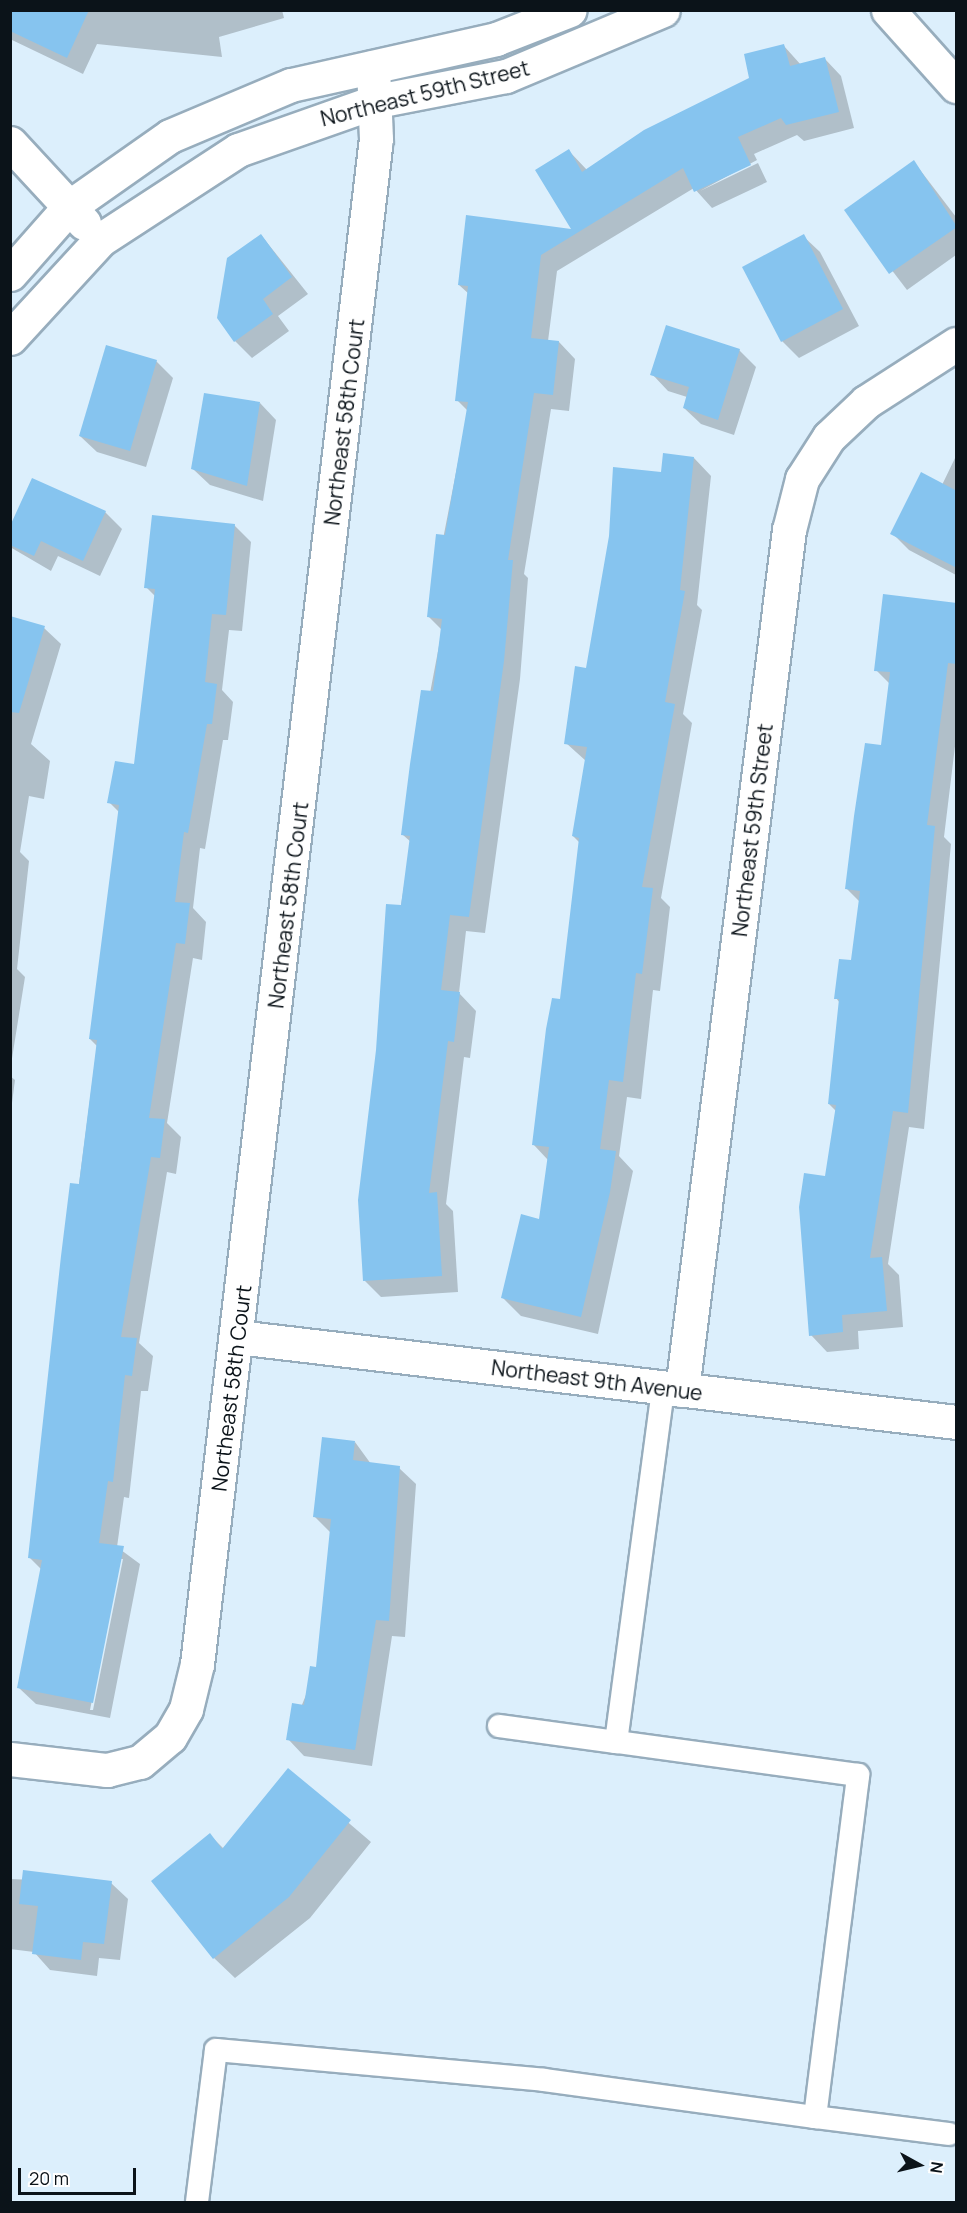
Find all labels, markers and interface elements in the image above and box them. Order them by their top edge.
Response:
street label: Northeast 59th Street [318,55,532,131]
street label: Northeast 58th Court [319,317,369,527]
street label: Northeast 59th Street [726,722,778,938]
street label: Northeast 58th Court [263,800,313,1010]
street label: Northeast 58th Court [206,1283,256,1493]
street label: Northeast 9th Avenue [490,1355,704,1405]
north arrow [889,2135,949,2195]
scale bar [21,2156,140,2194]
text: N [925,2160,949,2175]
text: 20 m [29,2166,69,2190]

